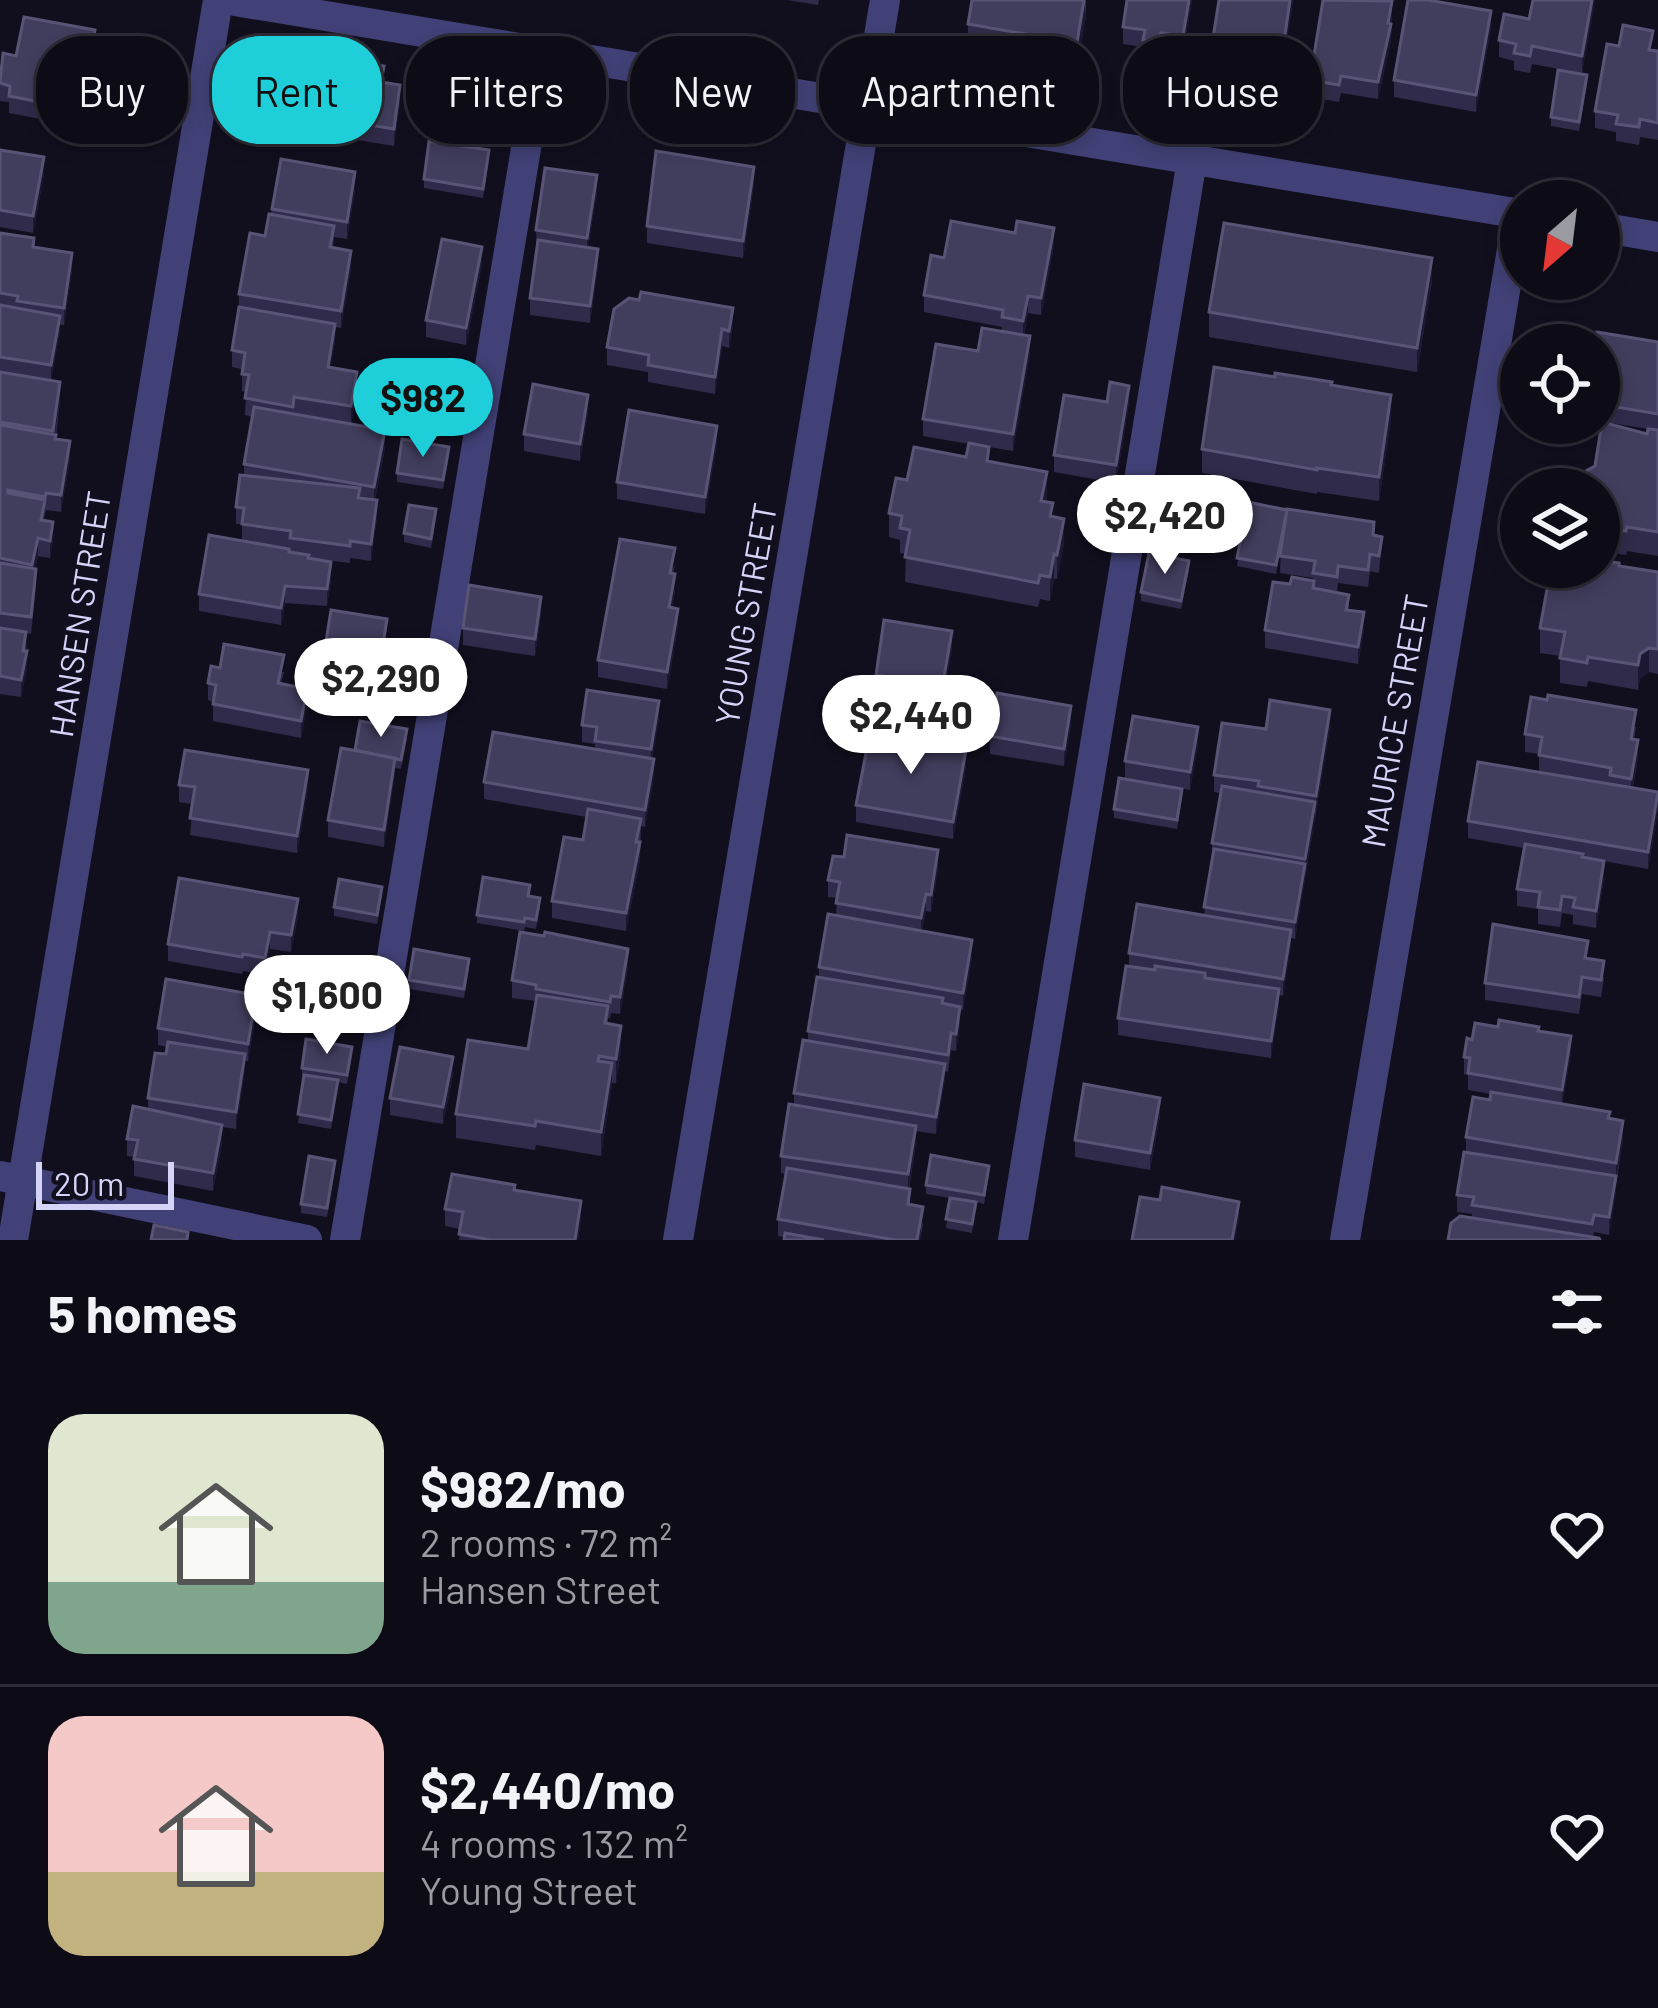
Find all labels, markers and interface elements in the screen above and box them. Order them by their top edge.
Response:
chip: Buy [36,36,188,144]
chip: Rent [212,36,382,144]
chip: Filters [406,36,606,144]
chip: New [630,36,795,144]
chip: Apartment [819,36,1099,144]
chip: House [1123,36,1322,144]
north arrow [1500,180,1620,300]
map controls [1500,180,1620,588]
button: locate [1500,324,1620,444]
pin: $982 [352,358,494,460]
text: $982 [380,373,466,420]
button: layers [1500,468,1620,588]
pin: $2,420 [1067,475,1263,577]
street label: HANSEN STREET [40,488,118,740]
text: $2,420 [1104,490,1226,537]
street label: YOUNG STREET [706,499,784,728]
street label: MAURICE STREET [1352,591,1436,851]
pin: $2,290 [283,638,479,740]
text: $2,290 [321,653,441,700]
pin: $2,440 [813,675,1009,777]
text: $2,440 [849,690,973,737]
pin: $1,600 [229,955,425,1057]
text: $1,600 [271,970,383,1017]
scale bar [36,1156,174,1209]
text: 20 m [54,1163,124,1203]
icon: filters [1544,1279,1610,1345]
text: 5 homes [48,1282,237,1343]
text: $982/mo [420,1457,626,1518]
icon: home [144,1462,288,1606]
icon: heart [1544,1501,1610,1567]
text: 2 rooms · 72 m² [420,1518,672,1565]
text: Hansen Street [420,1565,661,1612]
text: $2,440/mo [420,1758,676,1819]
icon: home [144,1764,288,1908]
icon: heart [1544,1803,1610,1869]
text: 4 rooms · 132 m² [420,1819,688,1866]
text: Young Street [420,1866,638,1913]

